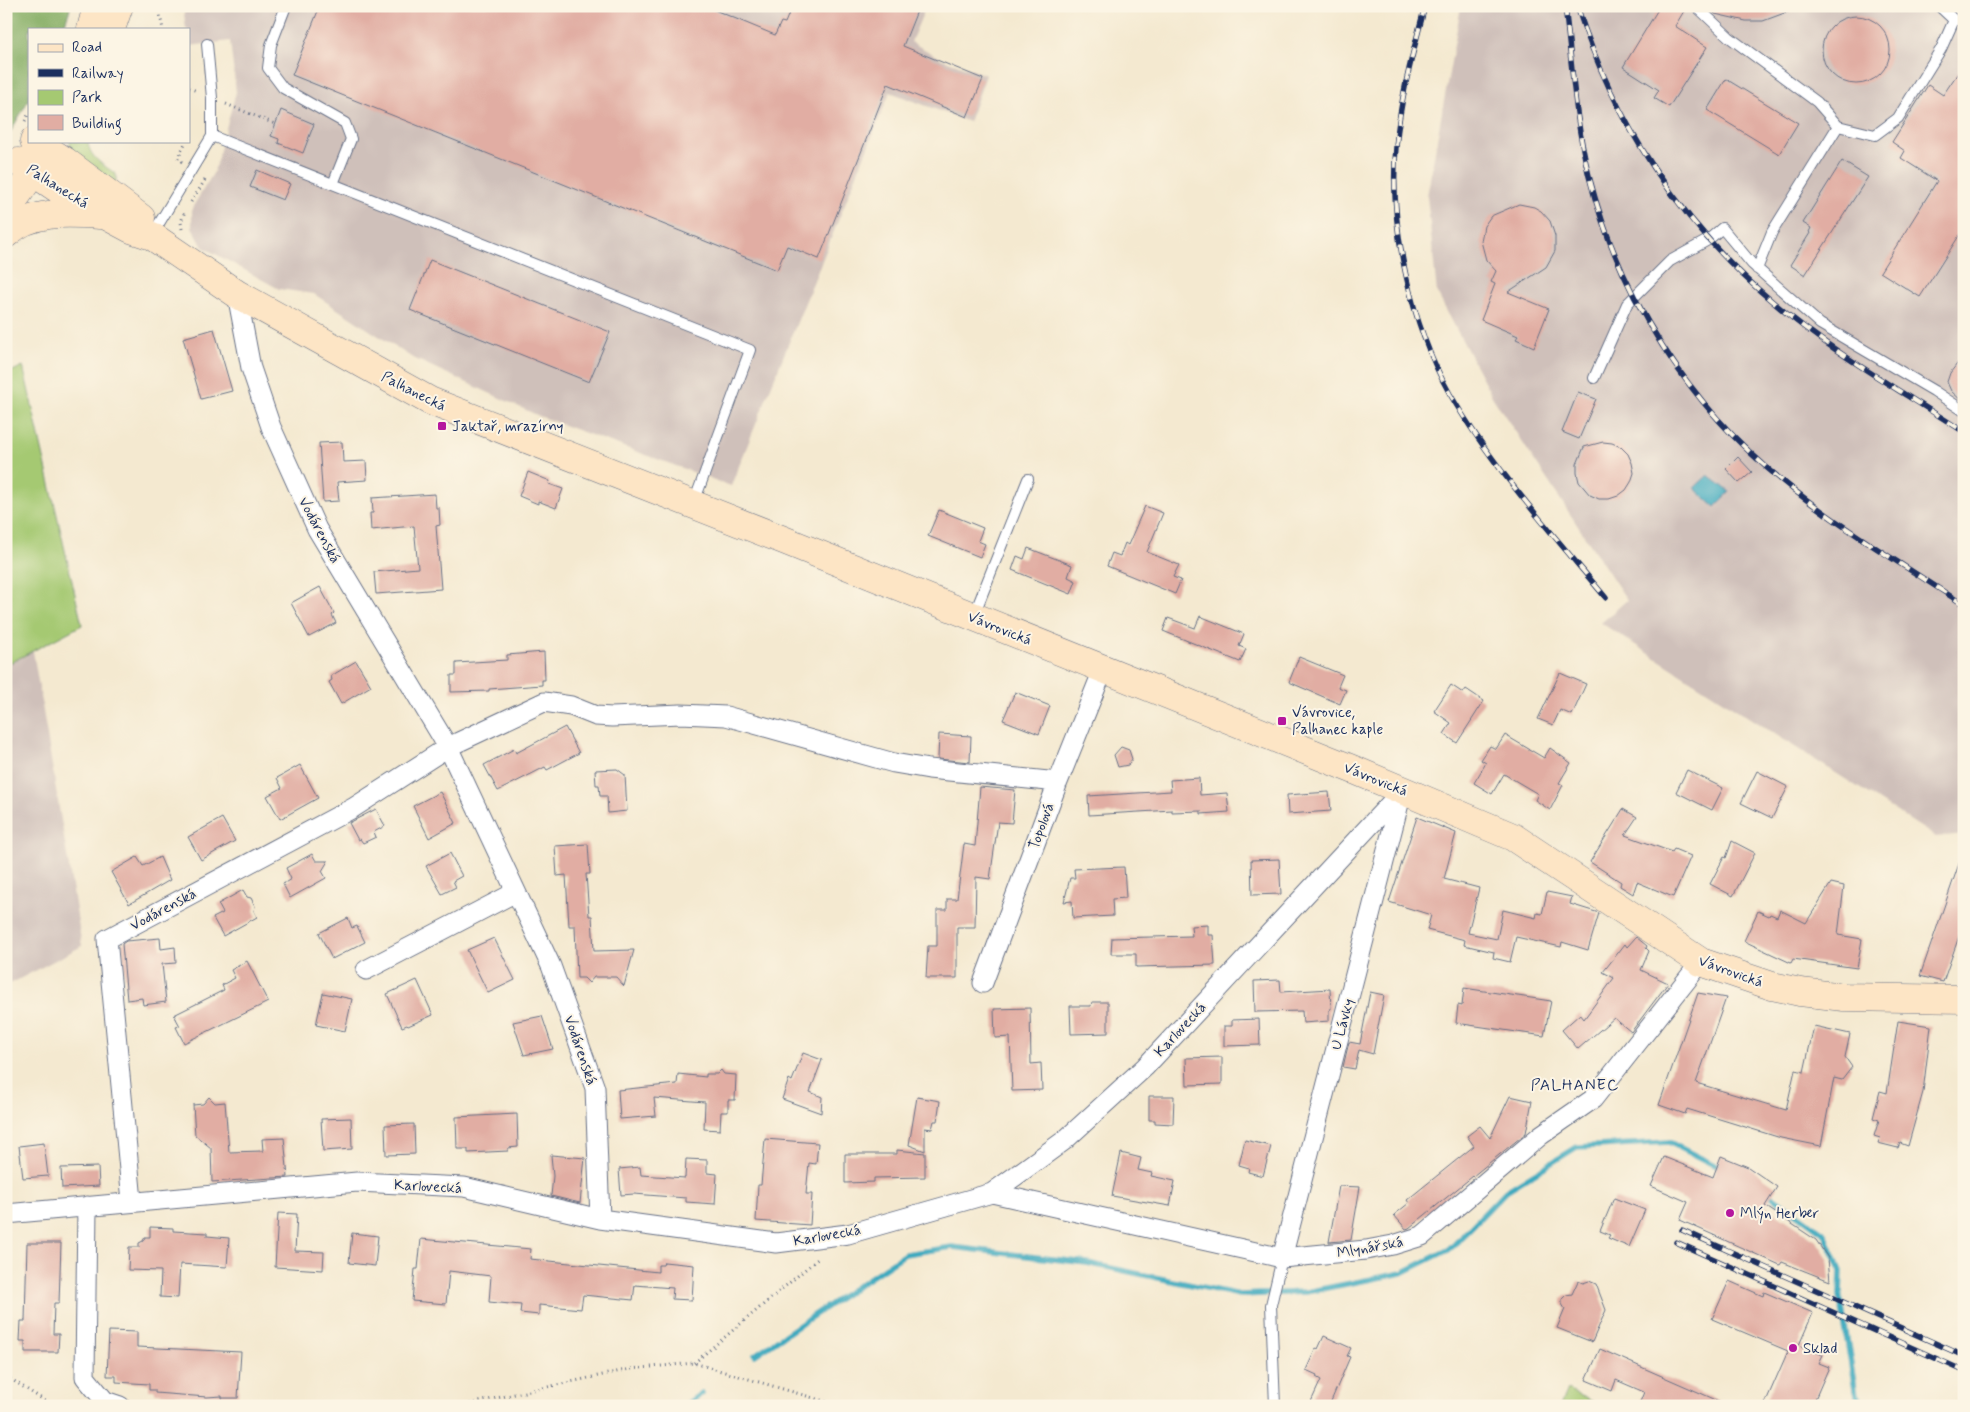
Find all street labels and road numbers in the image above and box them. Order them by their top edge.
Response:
street label: Palhanecká [23,160,92,214]
street label: Palhanecká [378,367,449,417]
street label: Vodárenská [293,494,345,567]
street label: Vávrovická [965,607,1035,651]
street label: Vávrovická [1341,758,1411,802]
street label: Topolová [1024,800,1060,852]
street label: Vodárenská [127,884,200,936]
street label: Vávrovická [1695,951,1766,993]
street label: U Lávky [1327,996,1359,1052]
street label: Karlovecká [1150,998,1211,1061]
street label: Vodárenská [559,1013,601,1088]
street label: Karlovecká [393,1175,463,1199]
street label: Karlovecká [792,1220,863,1252]
street label: Mlynářská [1335,1232,1405,1264]

